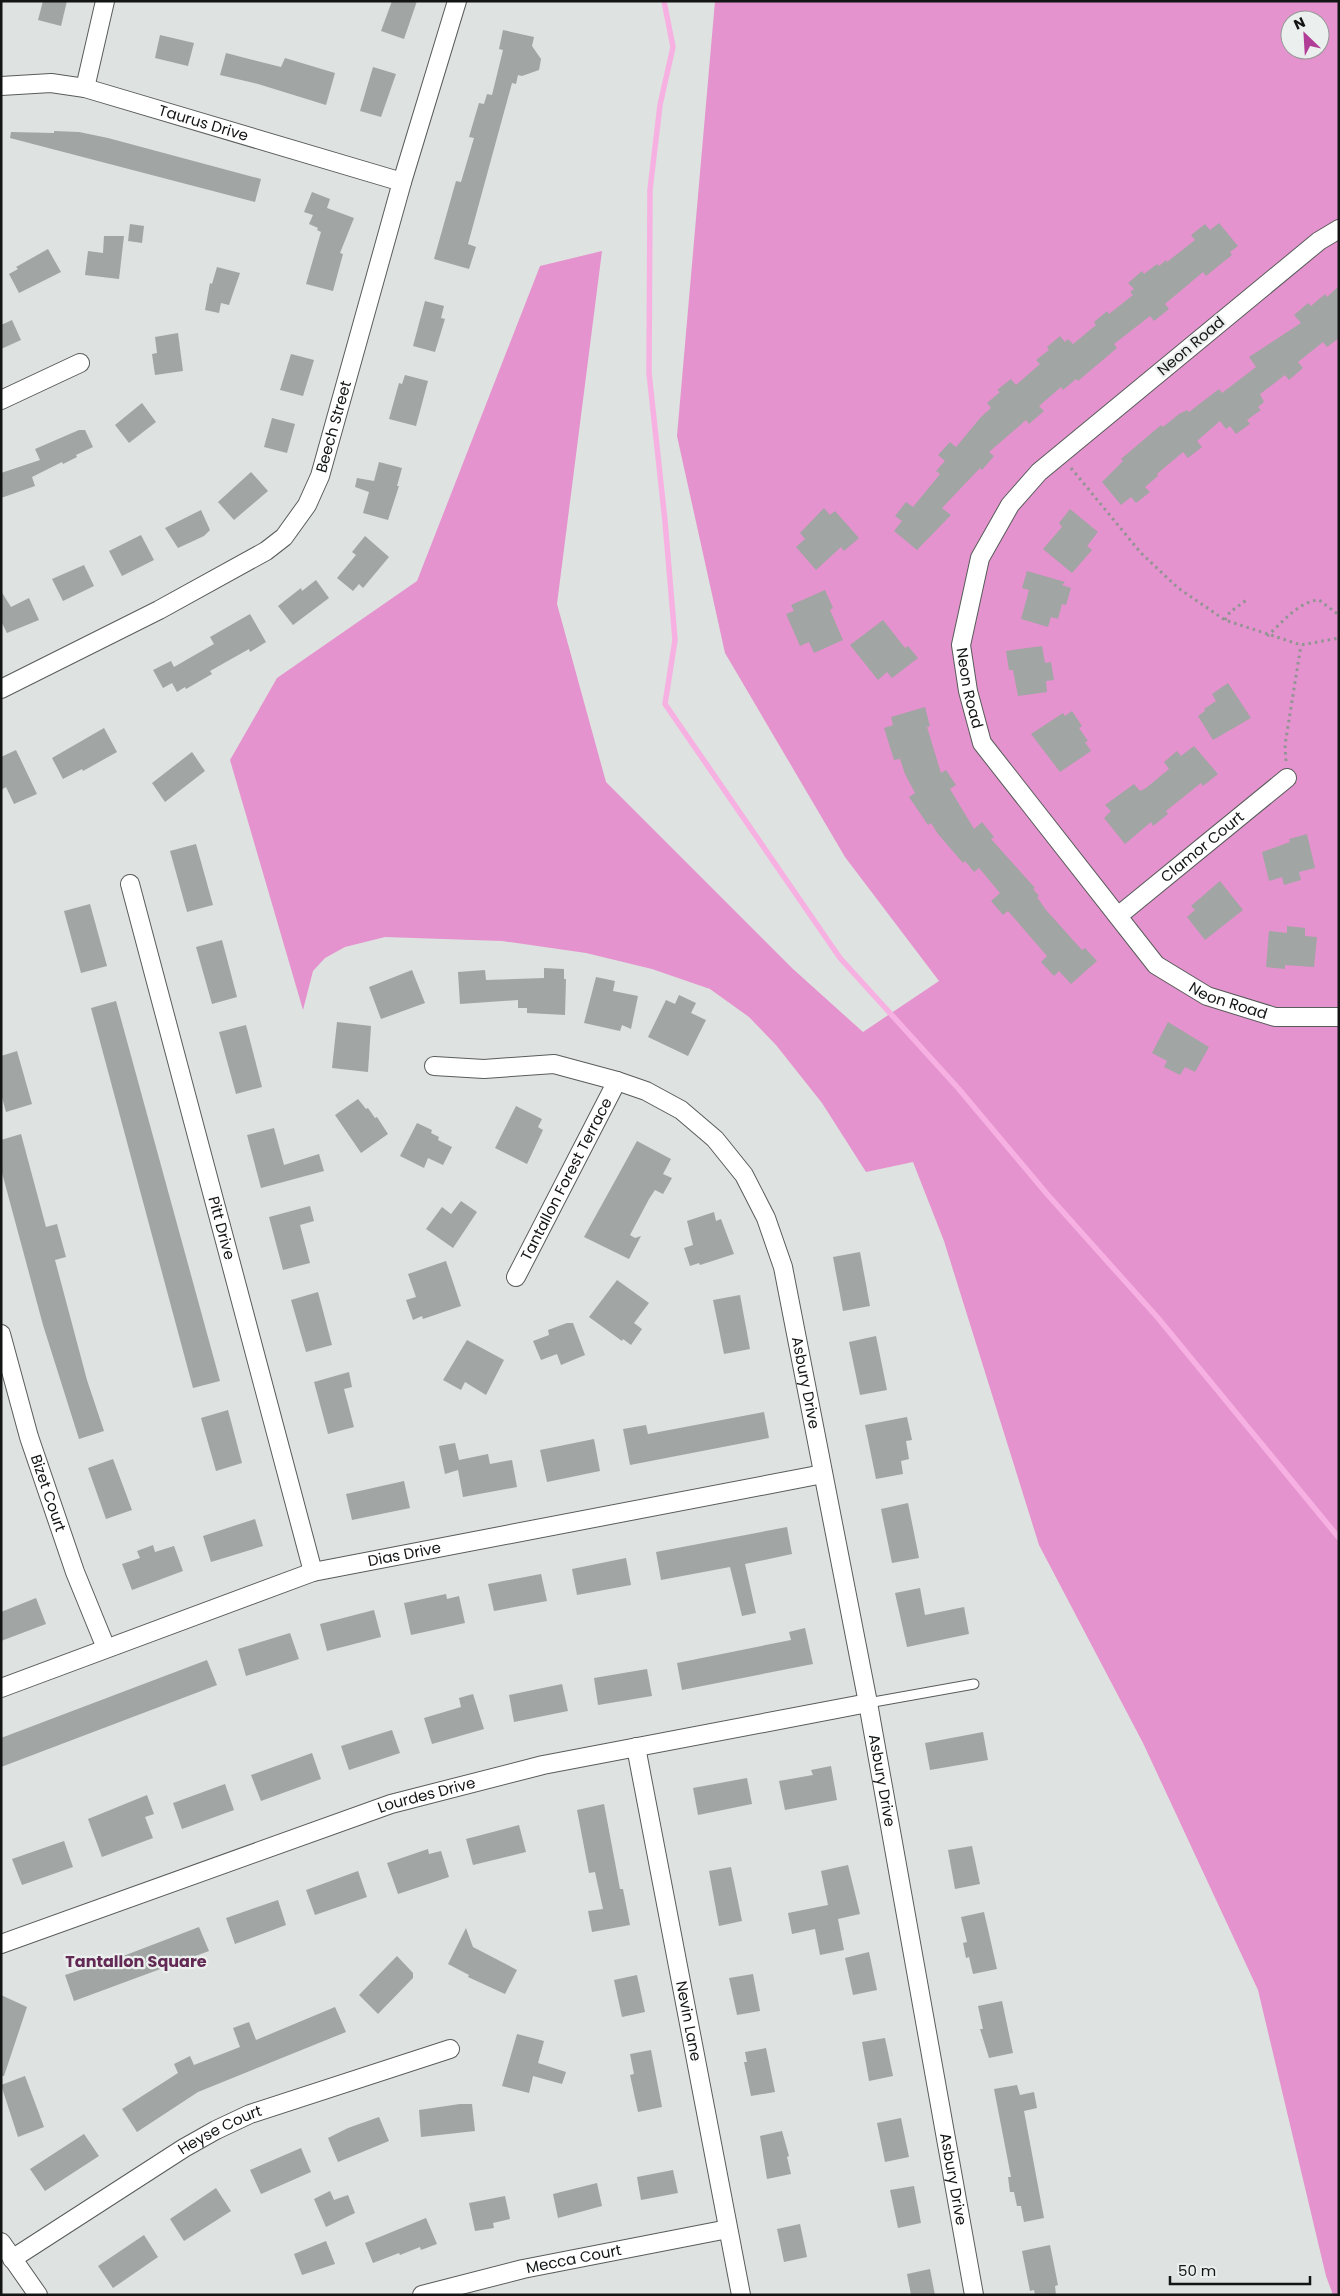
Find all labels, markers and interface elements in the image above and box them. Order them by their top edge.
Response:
north arrow [1280,10,1330,60]
text: N [1291,12,1309,35]
street label: Taurus Drive [156,99,251,146]
street label: Neon Road [1152,311,1229,380]
street label: Beech Street [310,378,356,475]
street label: Neon Road [952,646,989,731]
street label: Clamor Court [1156,806,1248,887]
street label: Neon Road [1185,977,1270,1024]
street label: Tantallon Forest Terrace [515,1094,617,1264]
street label: Pitt Drive [203,1194,240,1262]
street label: Asbury Drive [787,1335,825,1430]
street label: Bizet Court [26,1451,71,1534]
street label: Dias Drive [366,1537,443,1571]
street label: Asbury Drive [864,1733,901,1828]
street label: Lourdes Drive [375,1772,478,1818]
district label: Tantallon Square [65,1950,207,1973]
street label: Nevin Lane [671,1979,707,2063]
street label: Heyse Court [174,2100,264,2159]
street label: Asbury Drive [935,2131,972,2227]
street label: Mecca Court [524,2239,623,2278]
scale bar [1170,2254,1310,2286]
text: 50 m [1178,2260,1216,2281]

